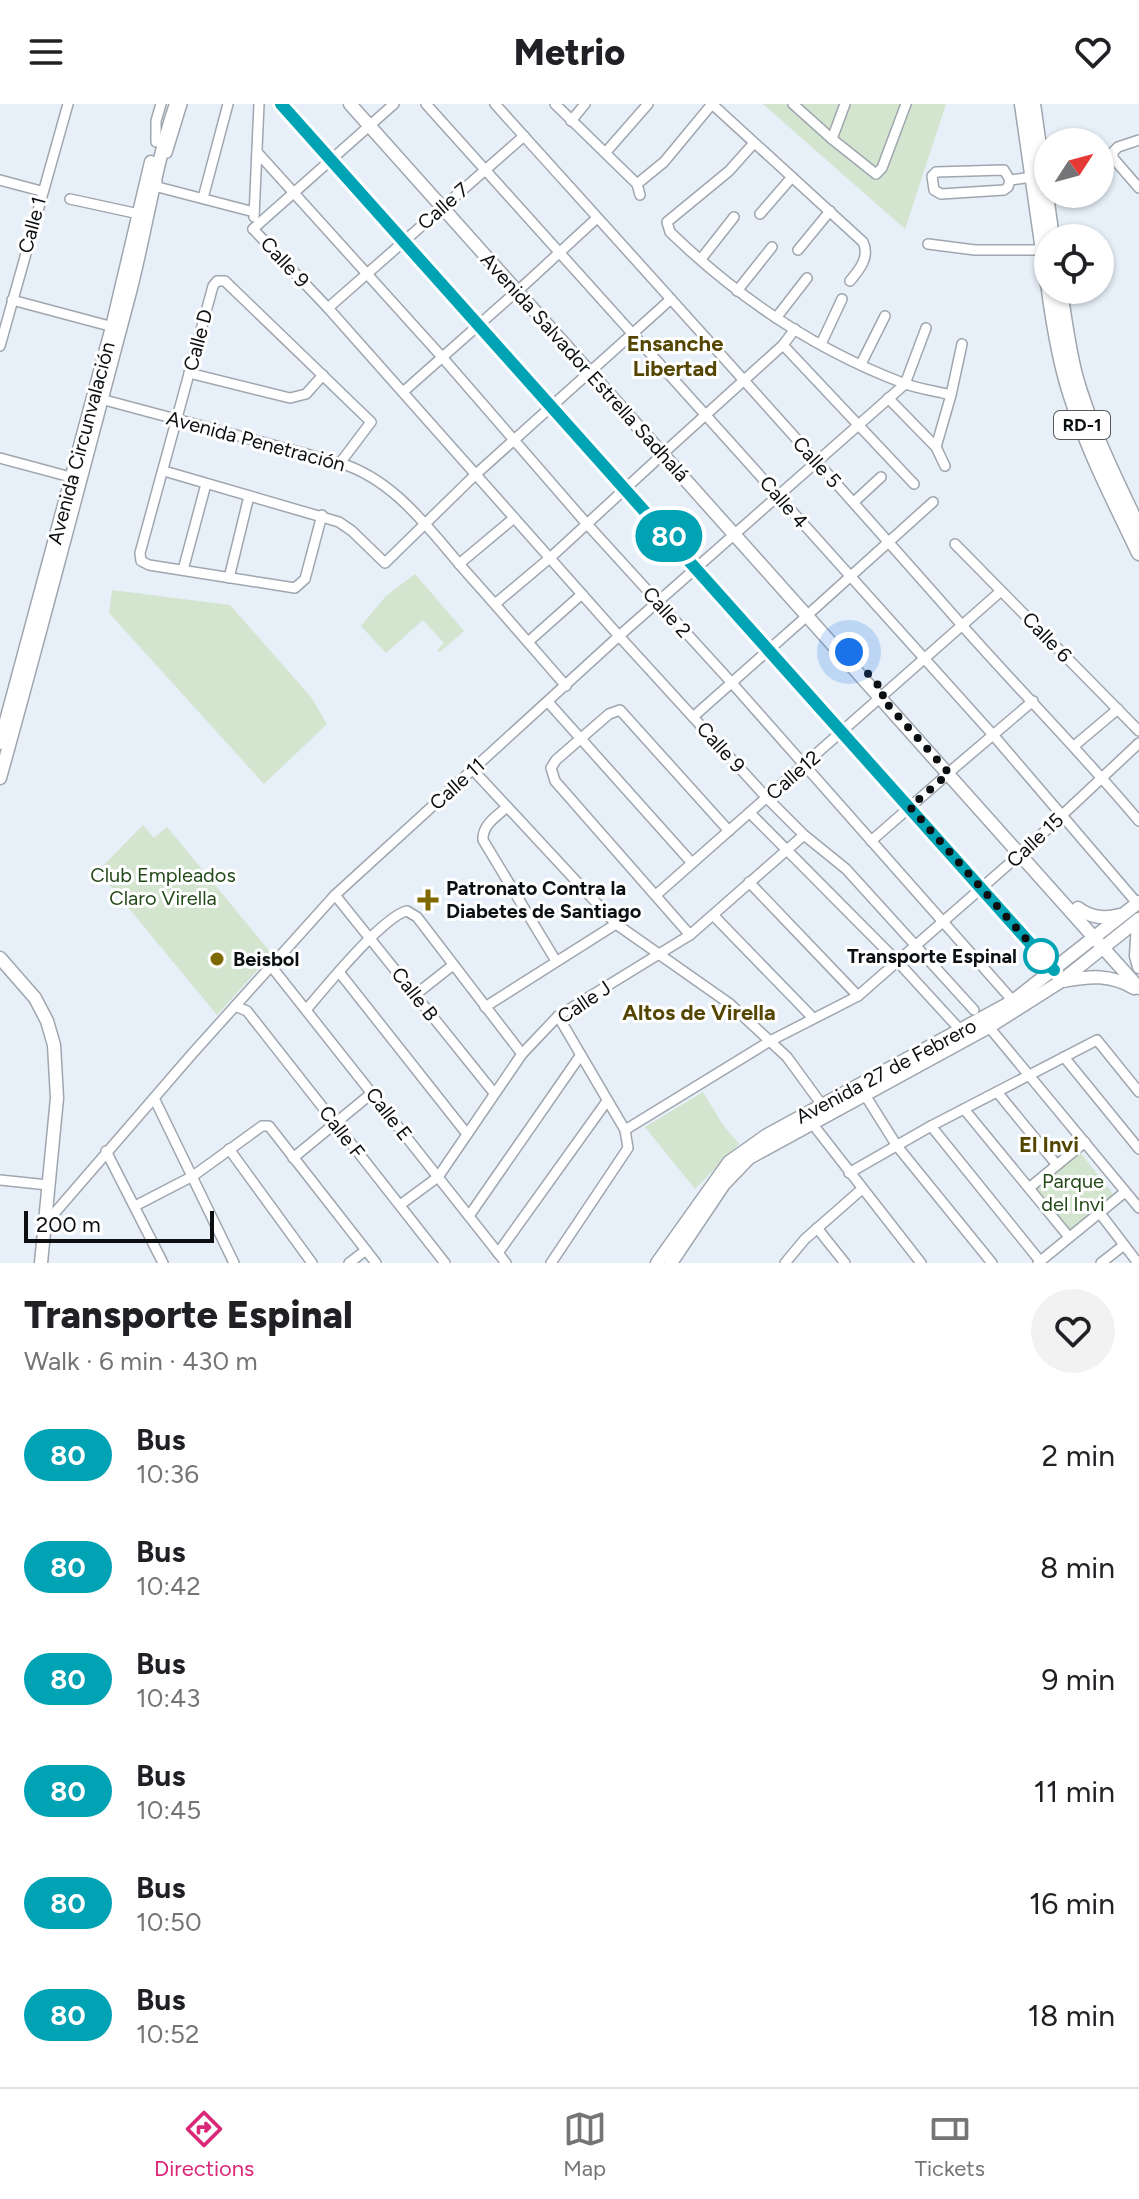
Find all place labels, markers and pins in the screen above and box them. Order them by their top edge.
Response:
place label: Patronato Contra la Diabetes de Santiago [446,876,642,923]
marker: Patronato Contra la Diabetes de Santiago [417,889,439,911]
marker: Transporte Espinal [1024,939,1058,973]
place label: Transporte Espinal [847,944,1017,968]
place label: Beisbol [233,947,299,971]
marker: Beisbol [208,950,226,968]

